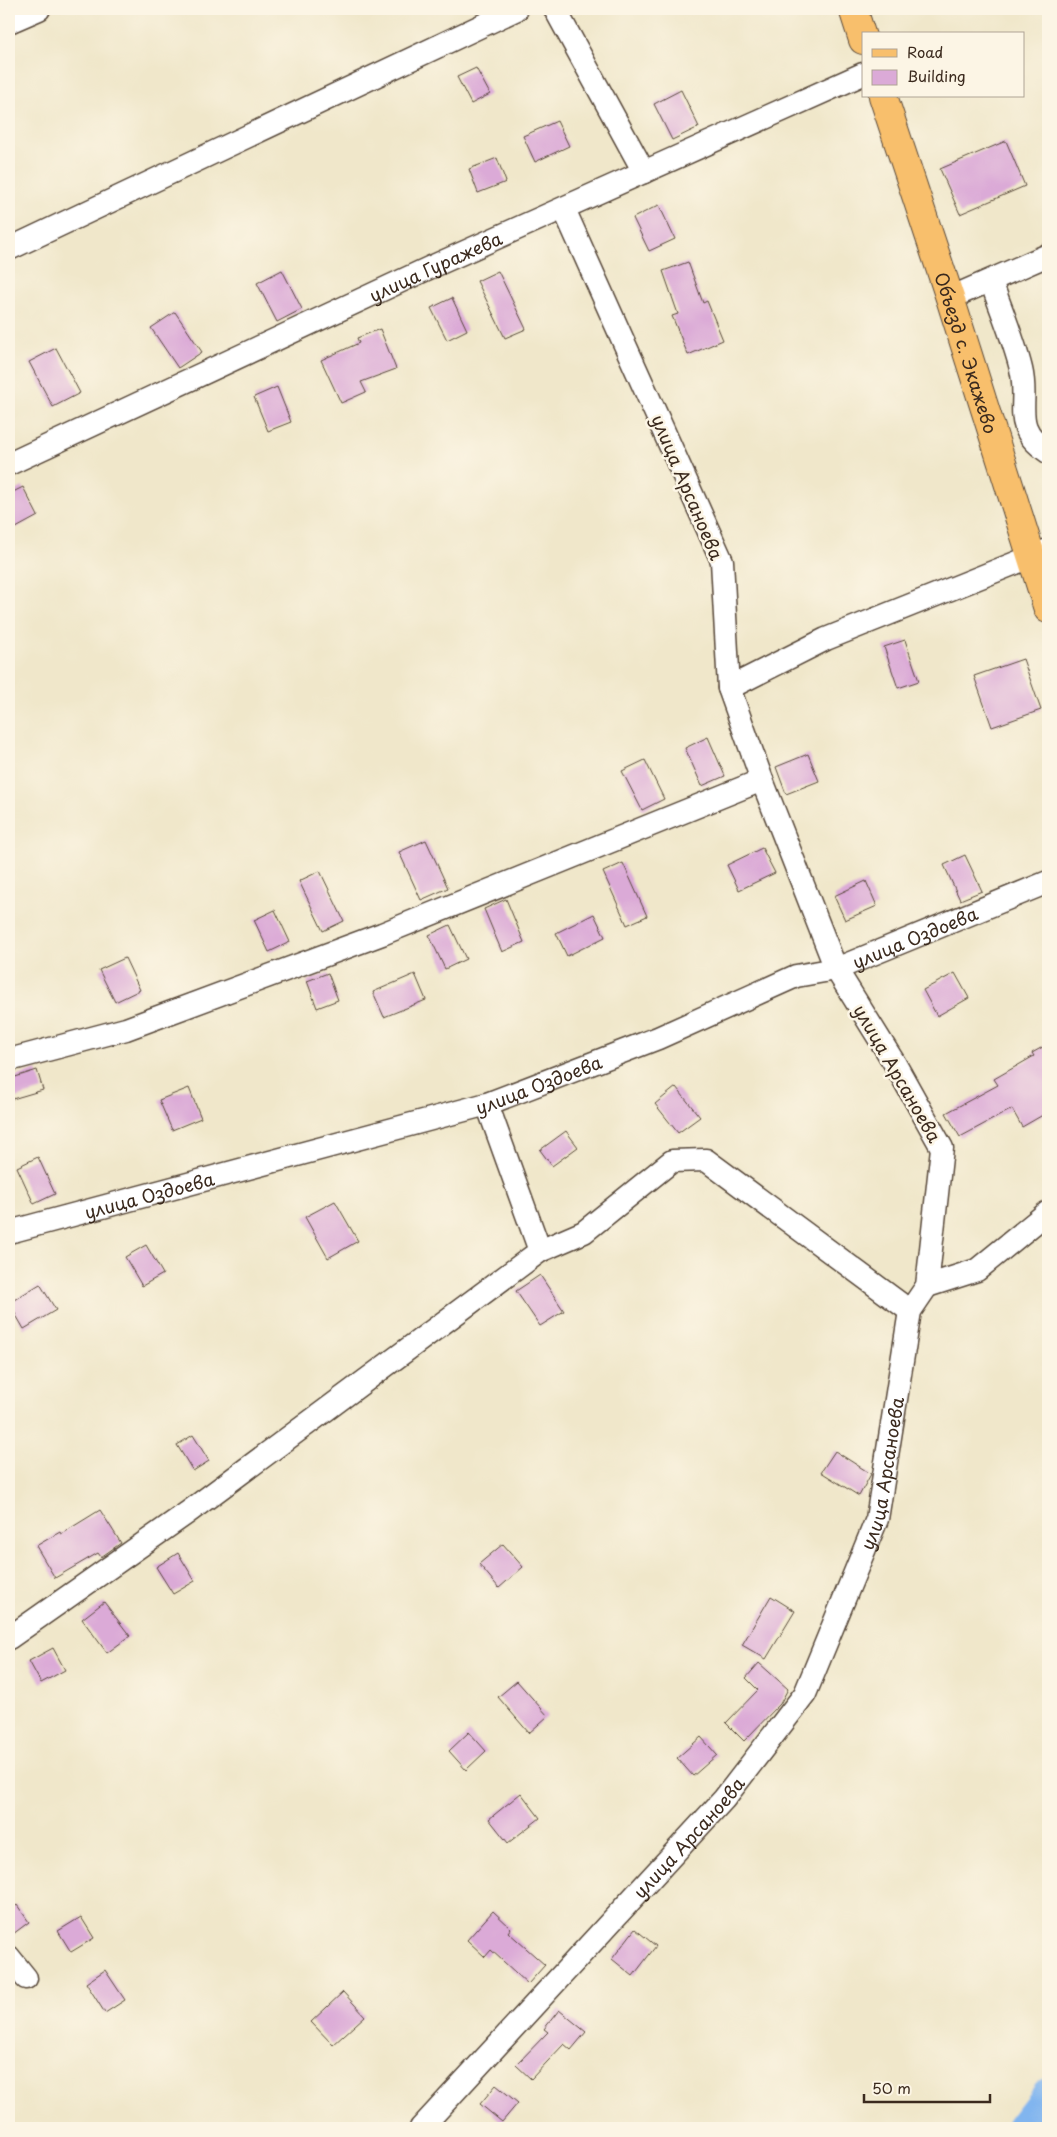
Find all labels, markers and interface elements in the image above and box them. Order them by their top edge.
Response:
legend [862,32,1024,98]
text: Road [907,40,943,63]
text: Building [907,64,966,87]
street label: улица Гуражева [364,223,507,308]
street label: Объезд с. Экажево [929,268,1005,437]
street label: улица Арсаноева [645,410,731,565]
street label: улица Оздоева [848,899,982,975]
street label: улица Арсаноева [847,999,949,1148]
street label: улица Оздоева [472,1047,606,1120]
street label: улица Оздоева [81,1164,218,1225]
street label: улица Арсаноева [852,1394,910,1554]
street label: улица Арсаноева [626,1770,751,1904]
scale bar [864,2072,991,2104]
text: 50 m [872,2076,911,2099]

